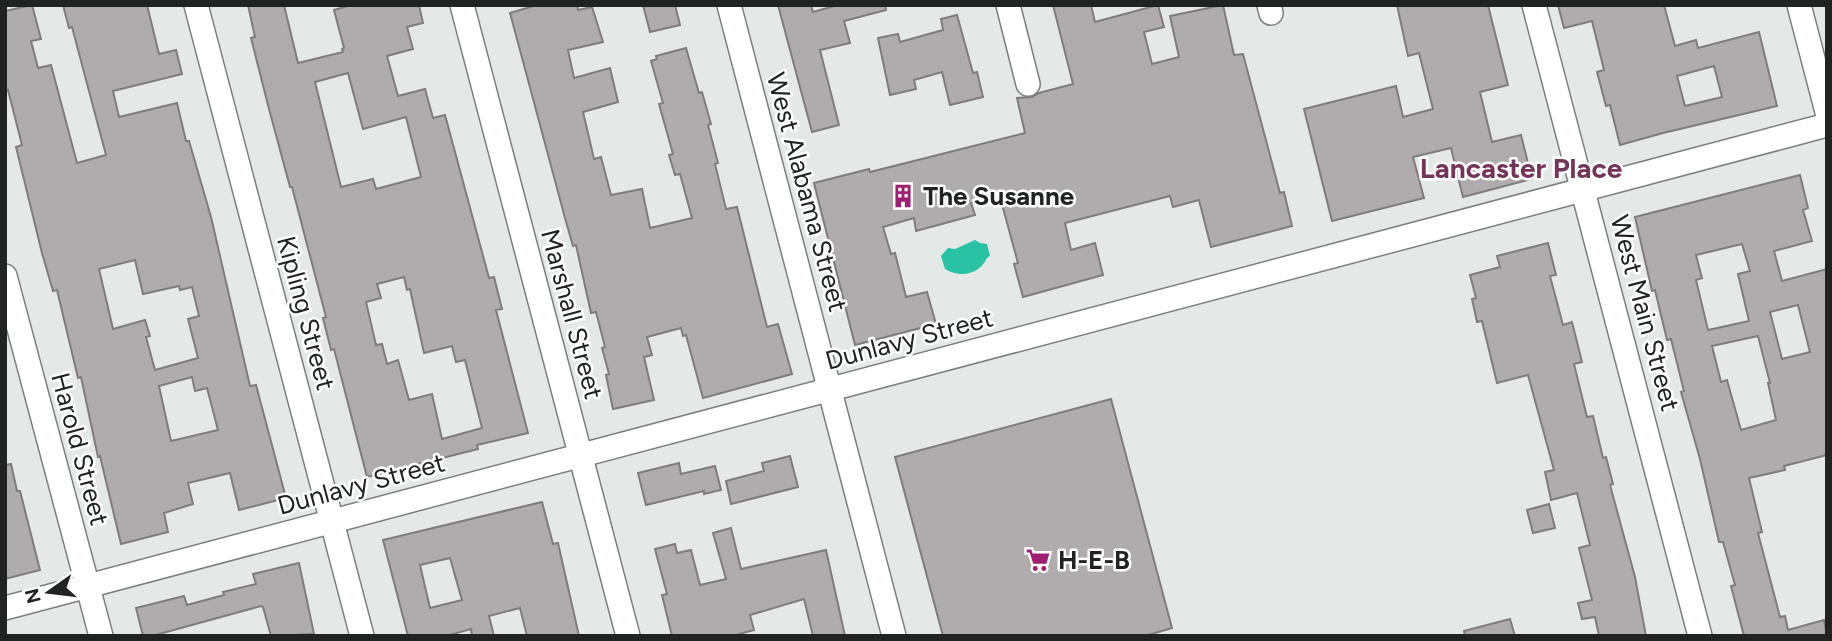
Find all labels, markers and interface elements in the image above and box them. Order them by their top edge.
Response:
street label: West Alabama Street [760,69,854,315]
district label: Lancaster Place [1420,151,1622,185]
place label: The Susanne [923,180,1074,212]
building icon: The Susanne [889,182,917,210]
street label: West Main Street [1603,212,1687,415]
street label: Marshall Street [534,226,610,403]
street label: Kipling Street [270,233,342,394]
street label: Dunlavy Street [822,301,996,377]
street label: Harold Street [44,369,116,529]
street label: Dunlavy Street [274,446,448,522]
place label: H-E-B [1058,544,1130,576]
supermarket icon: H-E-B [1024,546,1052,574]
north arrow [14,557,84,627]
text: N [20,586,46,606]

